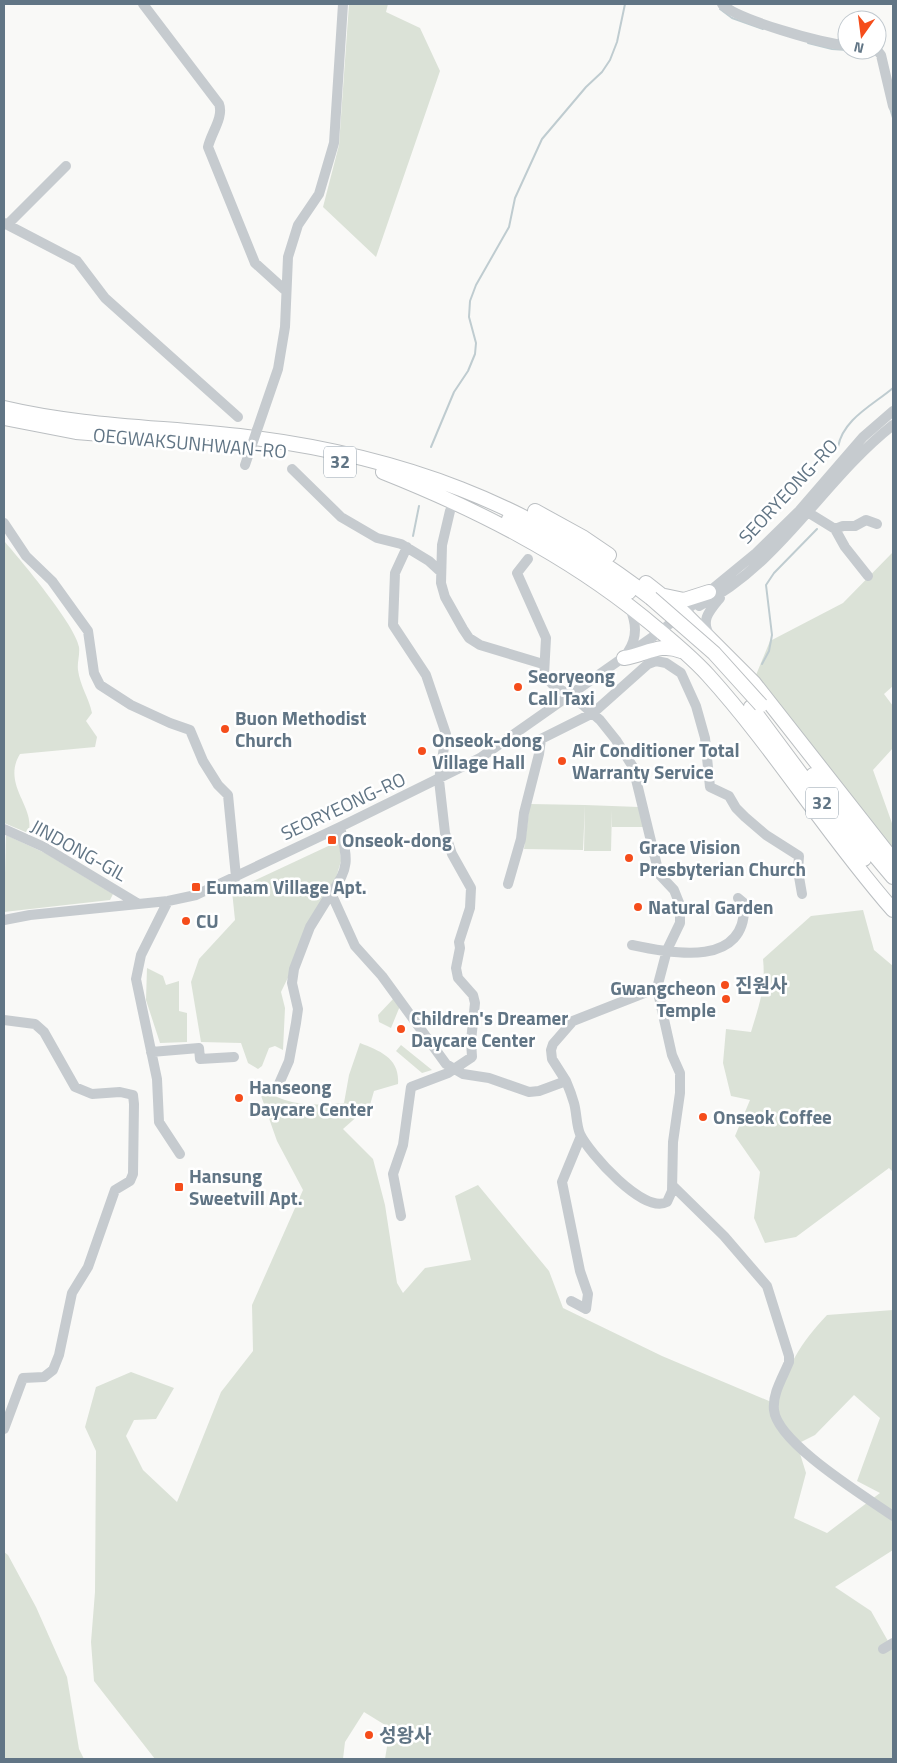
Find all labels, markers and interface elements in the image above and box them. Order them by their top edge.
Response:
north arrow [837,10,887,60]
text: N [851,37,866,59]
street label: OEGWAKSUNHWAN-RO [92,420,288,465]
street label: SEORYEONG-RO [731,432,844,550]
road number: 32 [324,447,356,478]
place label: Seoryeong Call Taxi [528,661,615,712]
marker: Seoryeong Call Taxi [512,681,524,693]
place label: Buon Methodist Church [235,703,367,754]
marker: Buon Methodist Church [219,723,231,735]
place label: Onseok-dong Village Hall [432,725,542,776]
place label: Air Conditioner Total Warranty Service [572,735,740,786]
marker: Onseok-dong Village Hall [416,745,428,757]
marker: Air Conditioner Total Warranty Service [556,755,568,767]
street label: SEORYEONG-RO [276,764,410,847]
road number: 32 [806,788,838,818]
street label: JINDONG-GIL [26,811,133,888]
place label: Onseok-dong [342,825,452,854]
place label: Grace Vision Presbyterian Church [639,832,806,883]
marker: Onseok-dong [326,834,338,846]
marker: Grace Vision Presbyterian Church [623,852,635,864]
place label: Eumam Village Apt. [206,872,367,901]
marker: Eumam Village Apt. [190,881,202,893]
place label: Natural Garden [648,892,773,921]
marker: Natural Garden [632,901,644,913]
place label: CU [196,906,219,935]
marker: CU [180,915,192,927]
place label: 진원사 [735,970,788,999]
place label: Gwangcheon Temple [610,973,716,1024]
marker: 진원사 [719,979,731,991]
marker: Gwangcheon Temple [720,993,732,1005]
place label: Children's Dreamer Daycare Center [411,1003,568,1054]
marker: Children's Dreamer Daycare Center [395,1023,407,1035]
place label: Hanseong Daycare Center [249,1072,373,1123]
marker: Hanseong Daycare Center [233,1092,245,1104]
place label: Onseok Coffee [713,1102,832,1131]
marker: Onseok Coffee [697,1111,709,1123]
place label: Hansung Sweetvill Apt. [189,1161,303,1212]
marker: Hansung Sweetvill Apt. [173,1181,185,1193]
place label: 성왕사 [379,1720,432,1749]
marker: 성왕사 [363,1729,375,1741]

